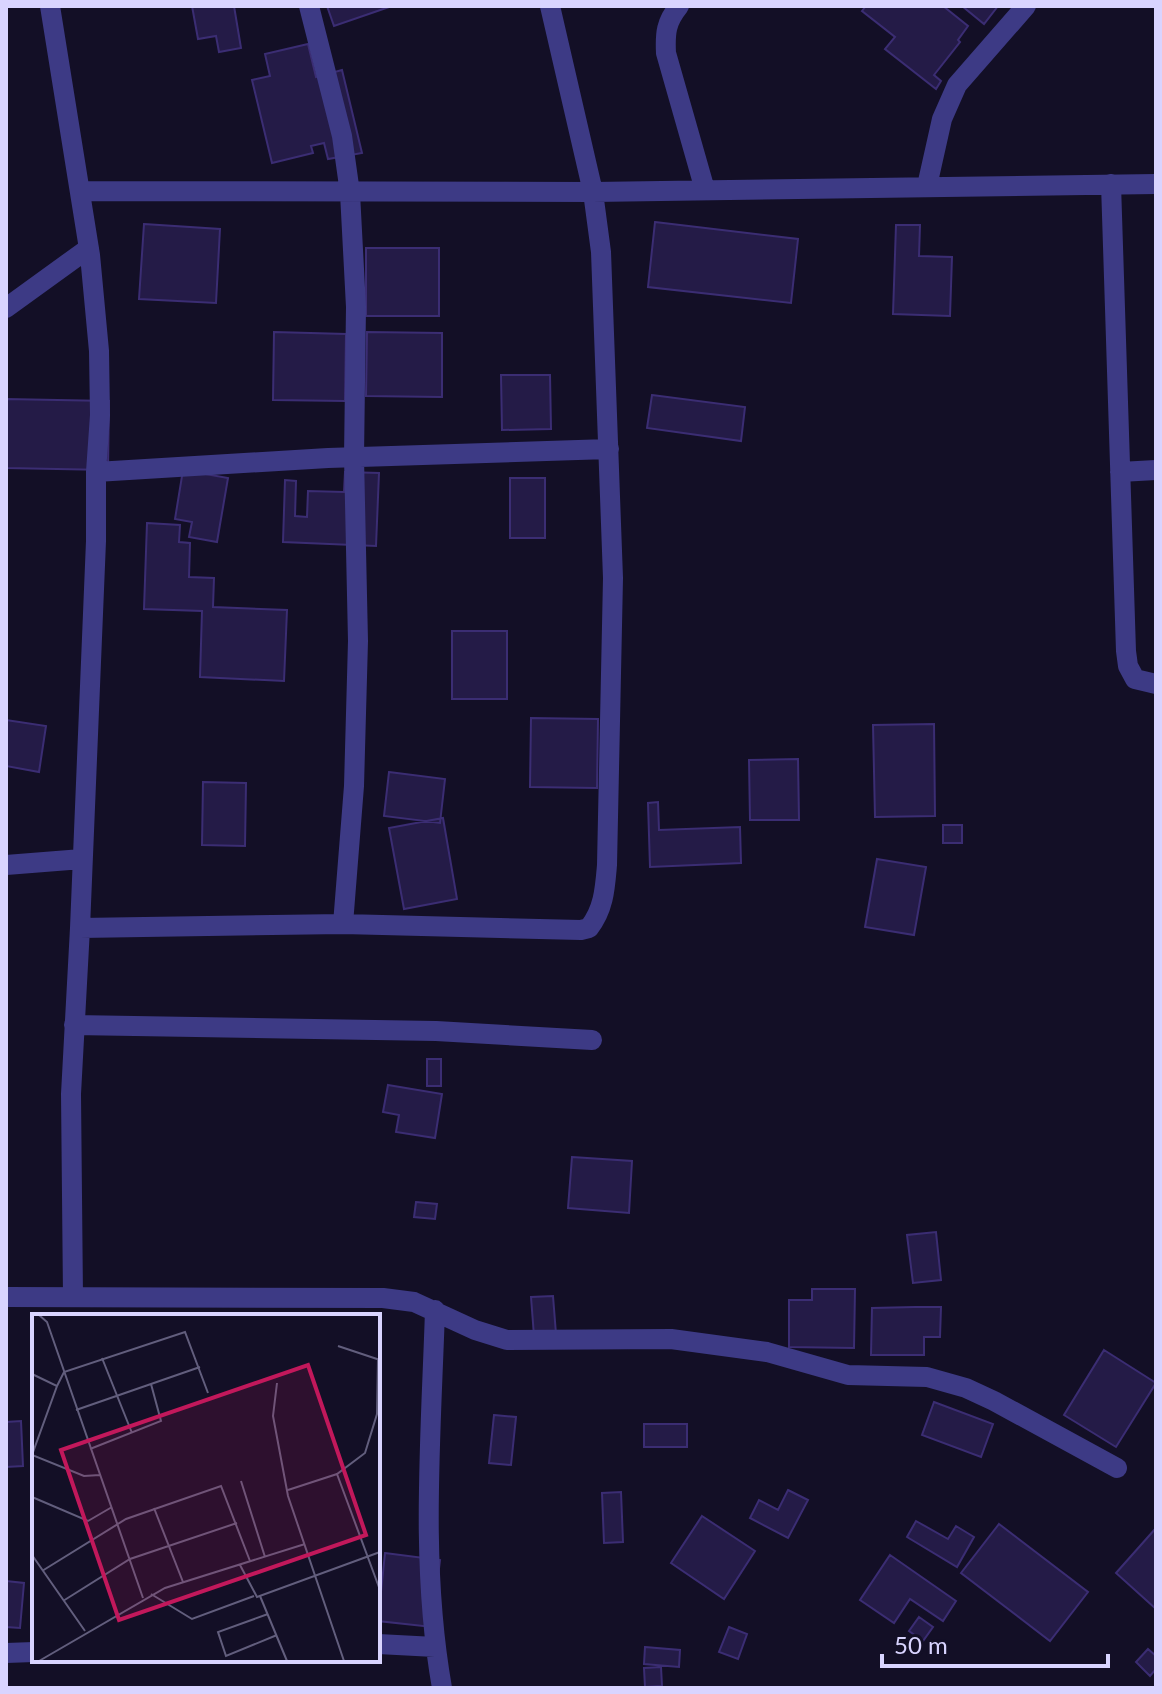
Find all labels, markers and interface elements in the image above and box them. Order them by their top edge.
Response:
inset map [32,1314,380,1662]
scale bar [882,1618,1108,1668]
text: 50 m [894,1630,948,1659]

